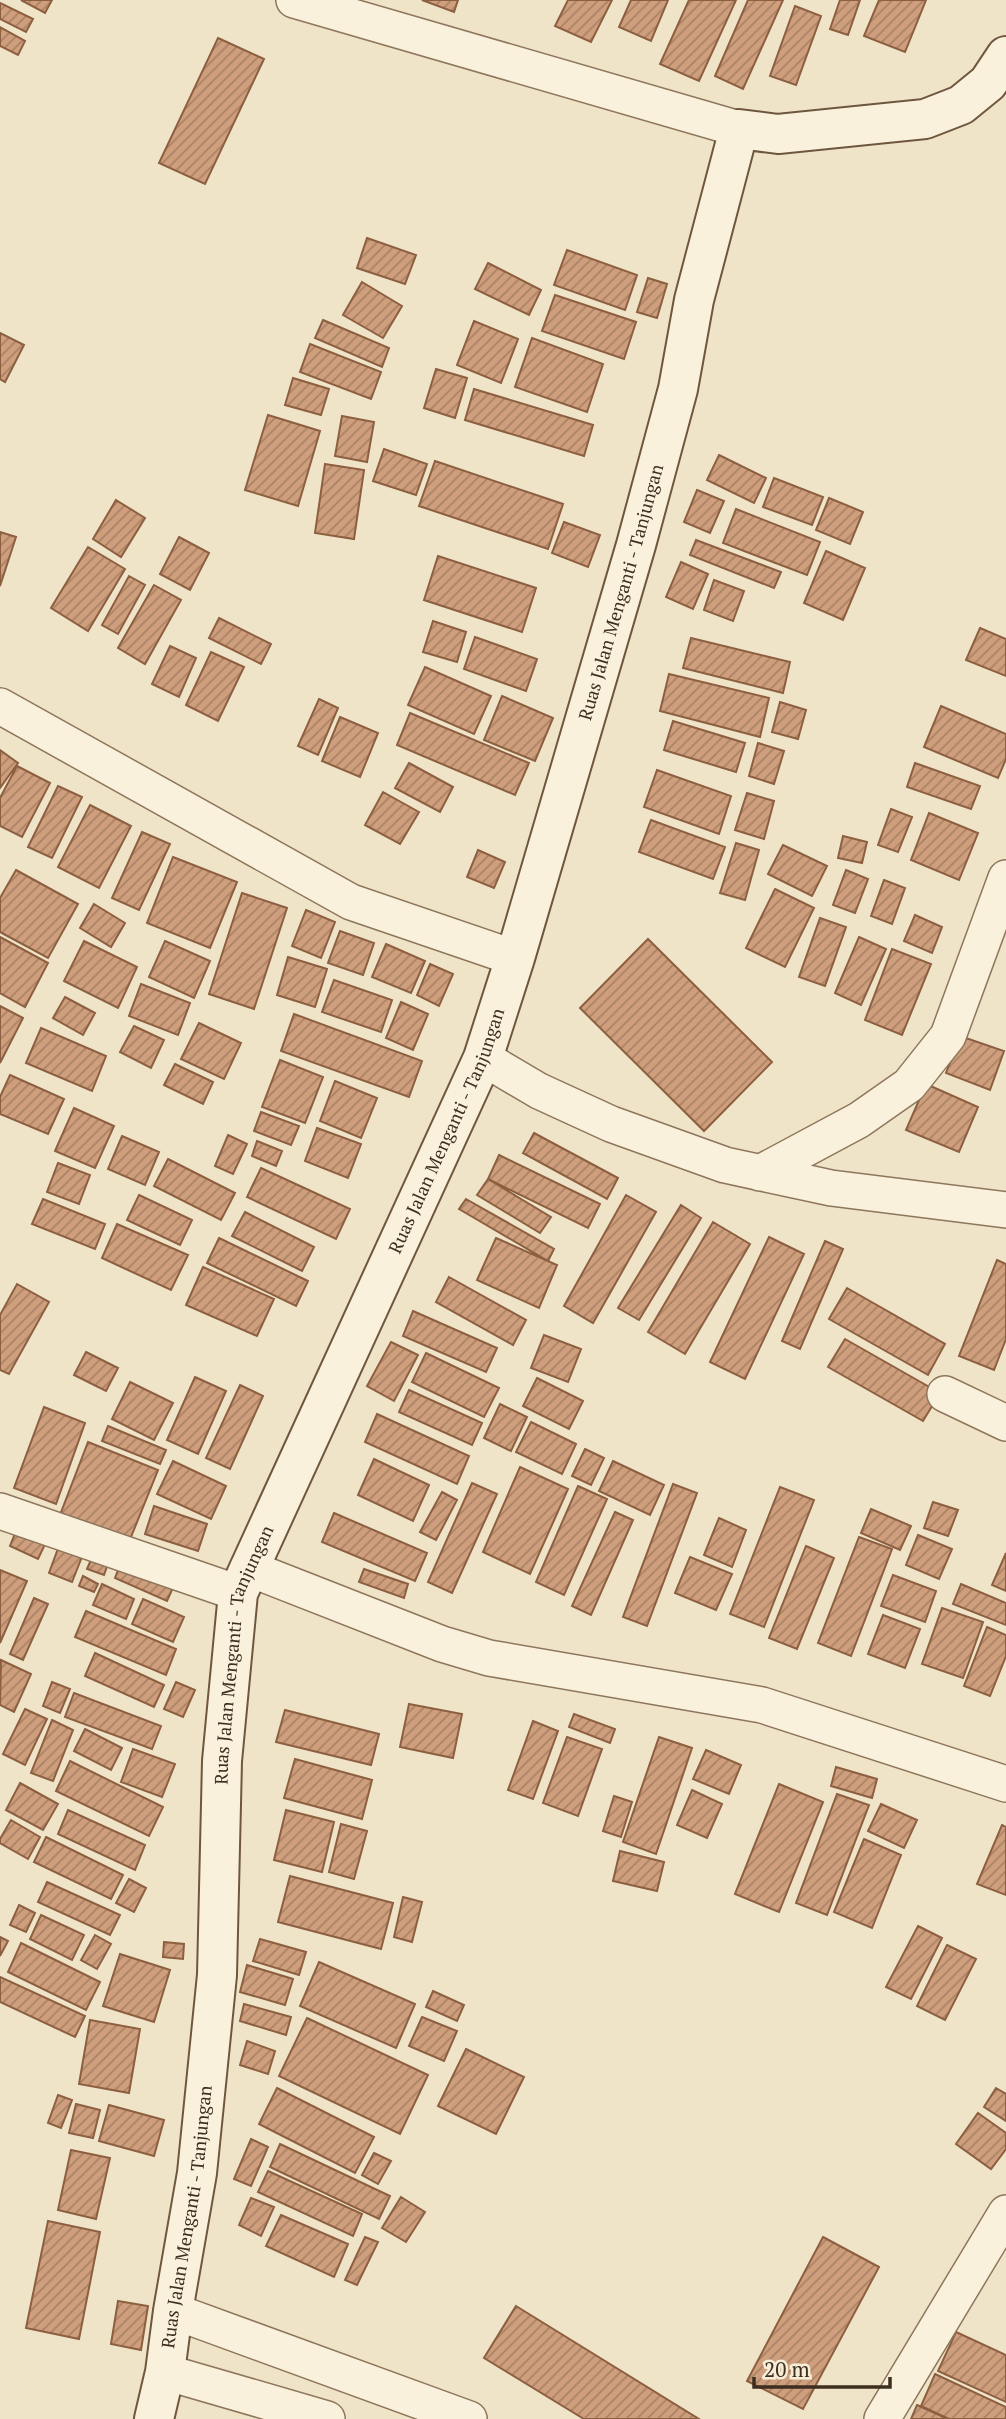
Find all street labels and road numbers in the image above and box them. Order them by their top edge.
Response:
street label: Ruas Jalan Menganti - Tanjungan [572,461,668,723]
street label: Ruas Jalan Menganti - Tanjungan [382,1005,509,1257]
street label: Ruas Jalan Menganti - Tanjungan [208,1521,279,1785]
street label: Ruas Jalan Menganti - Tanjungan [155,2084,217,2350]

